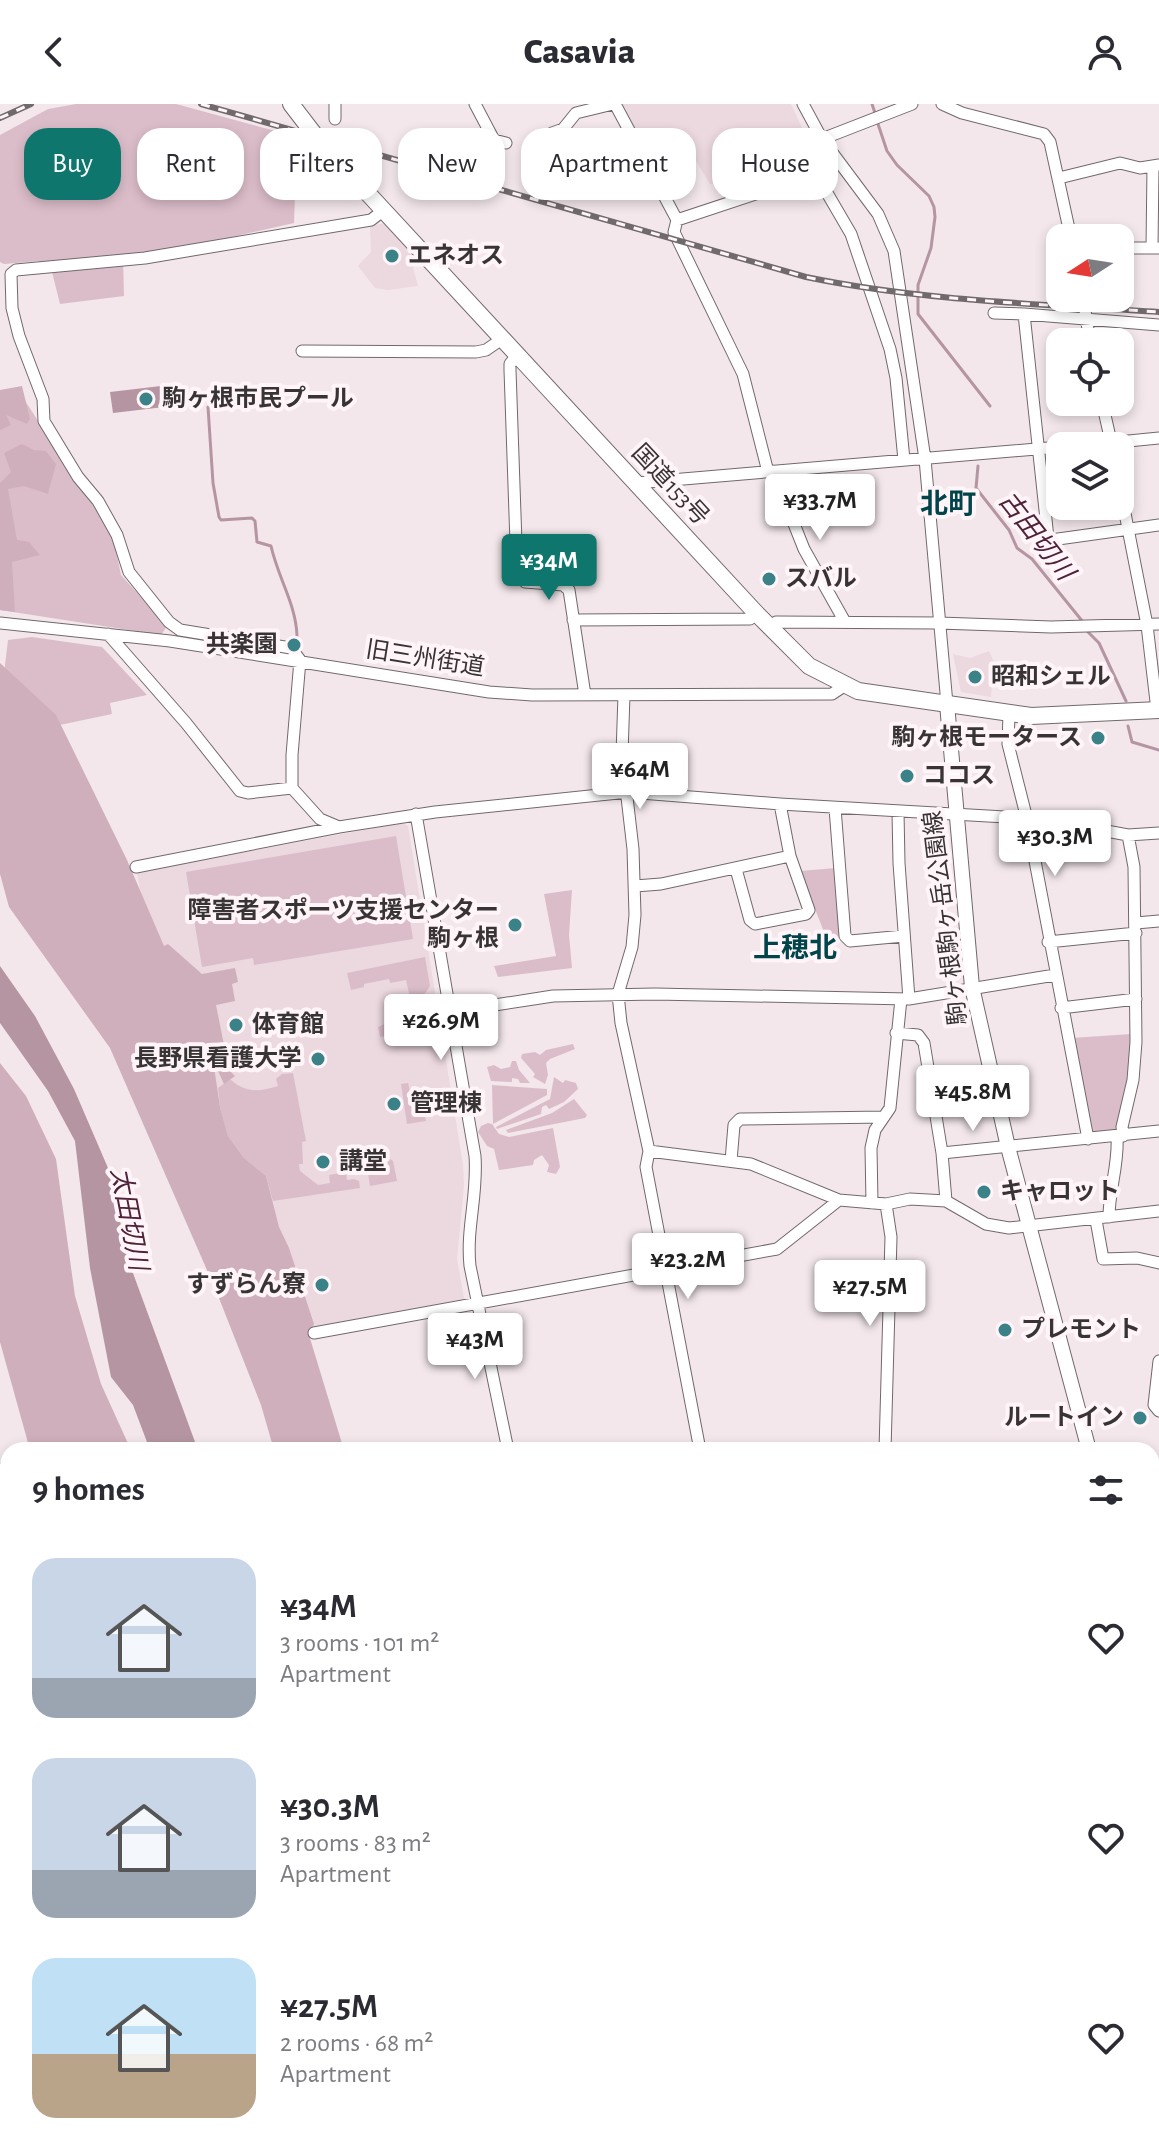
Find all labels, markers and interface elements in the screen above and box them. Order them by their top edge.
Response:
icon: back [32,30,76,74]
icon: person [1083,30,1127,74]
text: Casavia [524,34,635,70]
chip: Buy [24,128,121,200]
chip: Rent [137,128,244,200]
chip: Filters [260,128,382,200]
chip: New [398,128,505,200]
chip: Apartment [521,128,696,200]
chip: House [712,128,838,200]
north arrow [1046,224,1134,312]
map controls [1046,224,1134,520]
place label: エネオス [408,243,504,268]
marker: エネオス [383,247,401,265]
button: locate [1046,328,1134,416]
place label: 駒ヶ根市民プール [162,385,354,411]
marker: 駒ヶ根市民プール [137,390,155,408]
button: layers [1046,432,1134,520]
street label: 国道153号 [627,439,714,530]
pin: ¥33.7M [755,474,885,542]
water label: 古田切川 [994,486,1081,587]
text: ¥33.7M [783,487,857,513]
district label: 北町 [920,489,976,519]
pin: ¥34M [502,534,596,602]
text: ¥34M [520,547,578,573]
place label: スバル [785,565,857,591]
marker: スバル [760,570,778,588]
place label: 共楽園 [206,631,278,657]
marker: 共楽園 [285,636,303,654]
street label: 旧三州街道 [364,636,486,680]
place label: 昭和シェル [991,663,1111,689]
marker: 昭和シェル [966,668,984,686]
place label: 駒ヶ根モータース [891,724,1082,750]
marker: 駒ヶ根モータース [1089,729,1107,747]
pin: ¥64M [593,743,687,811]
text: ¥64M [610,756,670,782]
place label: ココス [923,764,995,788]
marker: ココス [898,767,916,785]
street label: 駒ヶ根駒ヶ岳公園線 [919,809,971,1027]
pin: ¥30.3M [990,810,1120,878]
text: ¥30.3M [1017,823,1093,849]
place label: 障害者スポーツ支援センター 駒ヶ根 [187,897,499,951]
marker: 障害者スポーツ支援センター 駒ヶ根 [506,916,524,934]
district label: 上穂北 [753,933,837,963]
pin: ¥26.9M [376,994,506,1062]
text: ¥26.9M [402,1007,480,1033]
place label: 体育館 [252,1011,324,1037]
marker: 体育館 [227,1016,245,1034]
place label: 長野県看護大学 [134,1045,302,1071]
marker: 長野県看護大学 [309,1050,327,1068]
pin: ¥45.8M [908,1065,1038,1133]
text: ¥45.8M [934,1078,1012,1104]
place label: 管理棟 [410,1090,482,1116]
marker: 管理棟 [385,1095,403,1113]
place label: 講堂 [339,1148,387,1174]
marker: 講堂 [314,1153,332,1171]
water label: 太田切川 [106,1165,153,1275]
place label: キャロット [1000,1179,1120,1204]
marker: キャロット [975,1183,993,1201]
pin: ¥23.2M [623,1233,753,1301]
text: ¥23.2M [650,1246,726,1272]
pin: ¥27.5M [805,1260,935,1328]
place label: すずらん寮 [186,1271,306,1297]
text: ¥27.5M [832,1273,908,1299]
marker: すずらん寮 [313,1276,331,1294]
pin: ¥43M [428,1313,522,1381]
place label: プレモント [1021,1316,1141,1342]
marker: プレモント [996,1321,1014,1339]
text: ¥43M [446,1326,504,1352]
place label: ルートイン [1004,1405,1124,1430]
marker: ルートイン [1131,1409,1149,1427]
icon: filters [1084,1468,1128,1512]
text: 9 homes [32,1473,145,1507]
icon: home [96,1590,192,1686]
text: ¥34M [280,1590,357,1624]
icon: heart [1084,1616,1128,1660]
text: 3 rooms · 101 m² [280,1630,439,1656]
text: Apartment [280,1661,391,1687]
icon: home [96,1790,192,1886]
text: ¥30.3M [280,1790,380,1824]
icon: heart [1084,1816,1128,1860]
text: 3 rooms · 83 m² [280,1830,431,1856]
text: Apartment [280,1861,391,1887]
icon: home [96,1990,192,2086]
text: ¥27.5M [280,1990,378,2024]
icon: heart [1084,2016,1128,2060]
text: 2 rooms · 68 m² [280,2030,433,2056]
text: Apartment [280,2061,391,2087]

